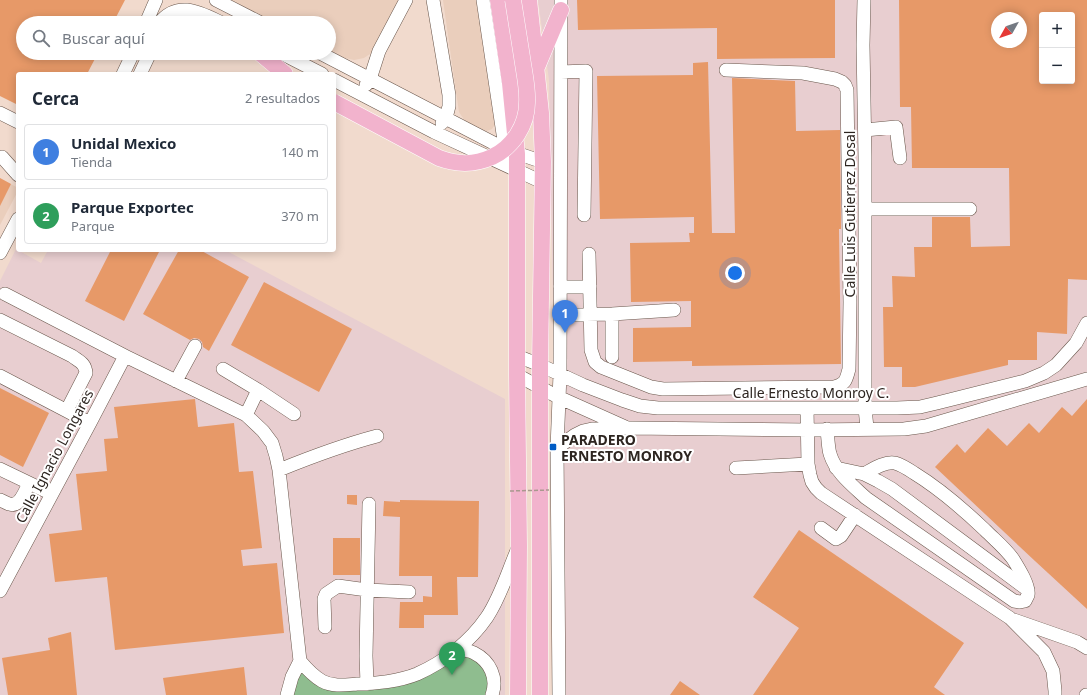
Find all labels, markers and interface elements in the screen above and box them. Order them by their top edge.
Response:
north arrow [991,12,1027,48]
map controls [1039,12,1075,84]
button: + [1039,12,1075,48]
search box [16,16,336,60]
icon: search [30,27,52,49]
text: Buscar aquí [62,28,145,48]
button: − [1039,48,1075,84]
text: Cerca [32,87,79,110]
text: 2 resultados [245,89,320,107]
street label: Calle Luis Gutierrez Dosal [840,131,859,297]
text: Unidal Mexico [71,133,176,153]
text: 1 [42,143,50,161]
text: 140 m [281,143,319,161]
text: Tienda [71,153,112,171]
text: Parque Exportec [71,197,194,217]
text: 2 [42,207,50,225]
text: 370 m [281,207,319,225]
text: Parque [71,217,115,235]
your location [725,263,745,283]
pin: 1 [552,300,578,333]
street label: Calle Ernesto Monroy C. [733,383,889,402]
street label: Calle Ignacio Longares [11,386,97,526]
place label: PARADERO ERNESTO MONROY [561,430,692,465]
marker: PARADERO ERNESTO MONROY [548,442,558,452]
pin: 2 [439,642,465,675]

